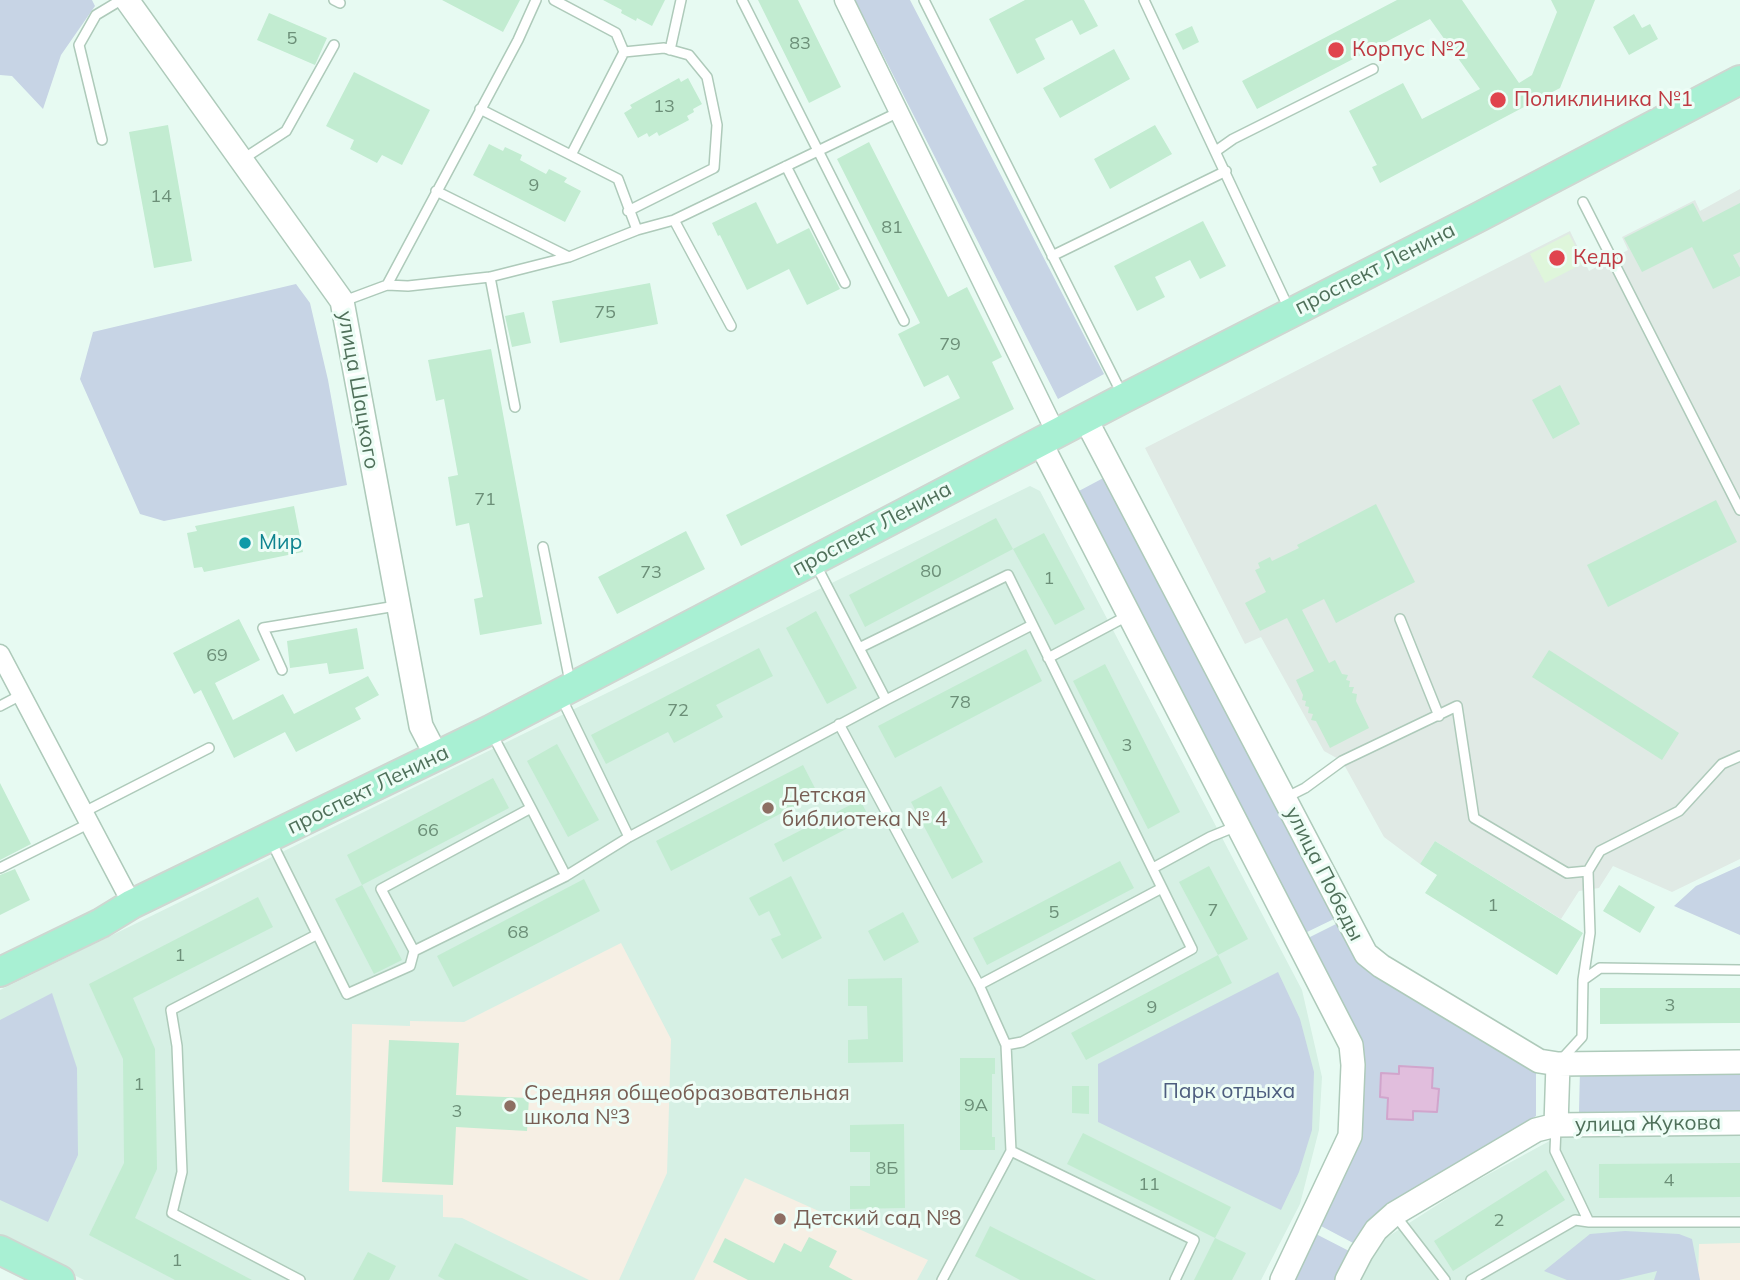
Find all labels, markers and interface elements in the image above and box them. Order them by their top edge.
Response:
house number: 5 [287,28,297,50]
house number: 83 [789,33,811,55]
place label: Корпус №2 [1352,37,1466,63]
marker: Корпус №2 [1326,40,1346,60]
place label: Поликлиника №1 [1514,87,1693,113]
marker: Поликлиника №1 [1488,90,1508,110]
house number: 13 [653,96,675,118]
house number: 9 [529,175,539,197]
house number: 14 [150,186,172,208]
house number: 81 [881,217,903,239]
street label: проспект Ленина [1291,218,1459,320]
place label: Кедр [1573,245,1624,271]
marker: Кедр [1547,248,1567,268]
house number: 75 [594,302,616,324]
street label: улица Шацкого [332,309,384,471]
house number: 79 [939,334,961,356]
street label: проспект Ленина [788,476,956,582]
house number: 71 [474,489,496,511]
place label: Мир [259,530,302,556]
marker: Мир [237,535,253,551]
house number: 80 [920,561,942,583]
house number: 73 [640,562,662,584]
house number: 1 [1044,568,1054,590]
house number: 69 [206,645,228,667]
house number: 78 [949,692,971,714]
house number: 72 [667,700,689,722]
house number: 3 [1122,735,1132,757]
street label: проспект Ленина [283,740,453,840]
place label: Детская библиотека № 4 [782,783,947,833]
marker: Детская библиотека № 4 [760,800,776,816]
street label: улица Победы [1279,803,1369,945]
house number: 66 [417,820,439,842]
house number: 1 [1488,895,1498,917]
house number: 7 [1208,900,1218,922]
house number: 5 [1049,902,1059,924]
house number: 68 [507,922,529,944]
house number: 1 [175,945,185,967]
house number: 3 [1665,995,1675,1017]
house number: 9 [1147,997,1157,1019]
house number: 1 [134,1074,144,1096]
park label: Парк отдыха [1163,1079,1295,1105]
place label: Средняя общеобразовательная школа №3 [524,1081,850,1131]
house number: 9А [964,1095,988,1117]
marker: Средняя общеобразовательная школа №3 [502,1098,518,1114]
house number: 3 [452,1101,462,1123]
street label: улица Жукова [1575,1110,1721,1138]
house number: 8Б [876,1158,898,1180]
house number: 4 [1664,1170,1674,1192]
house number: 11 [1138,1174,1160,1196]
place label: Детский сад №8 [794,1206,961,1232]
house number: 2 [1494,1210,1504,1232]
marker: Детский сад №8 [772,1211,788,1227]
house number: 1 [172,1250,182,1272]

